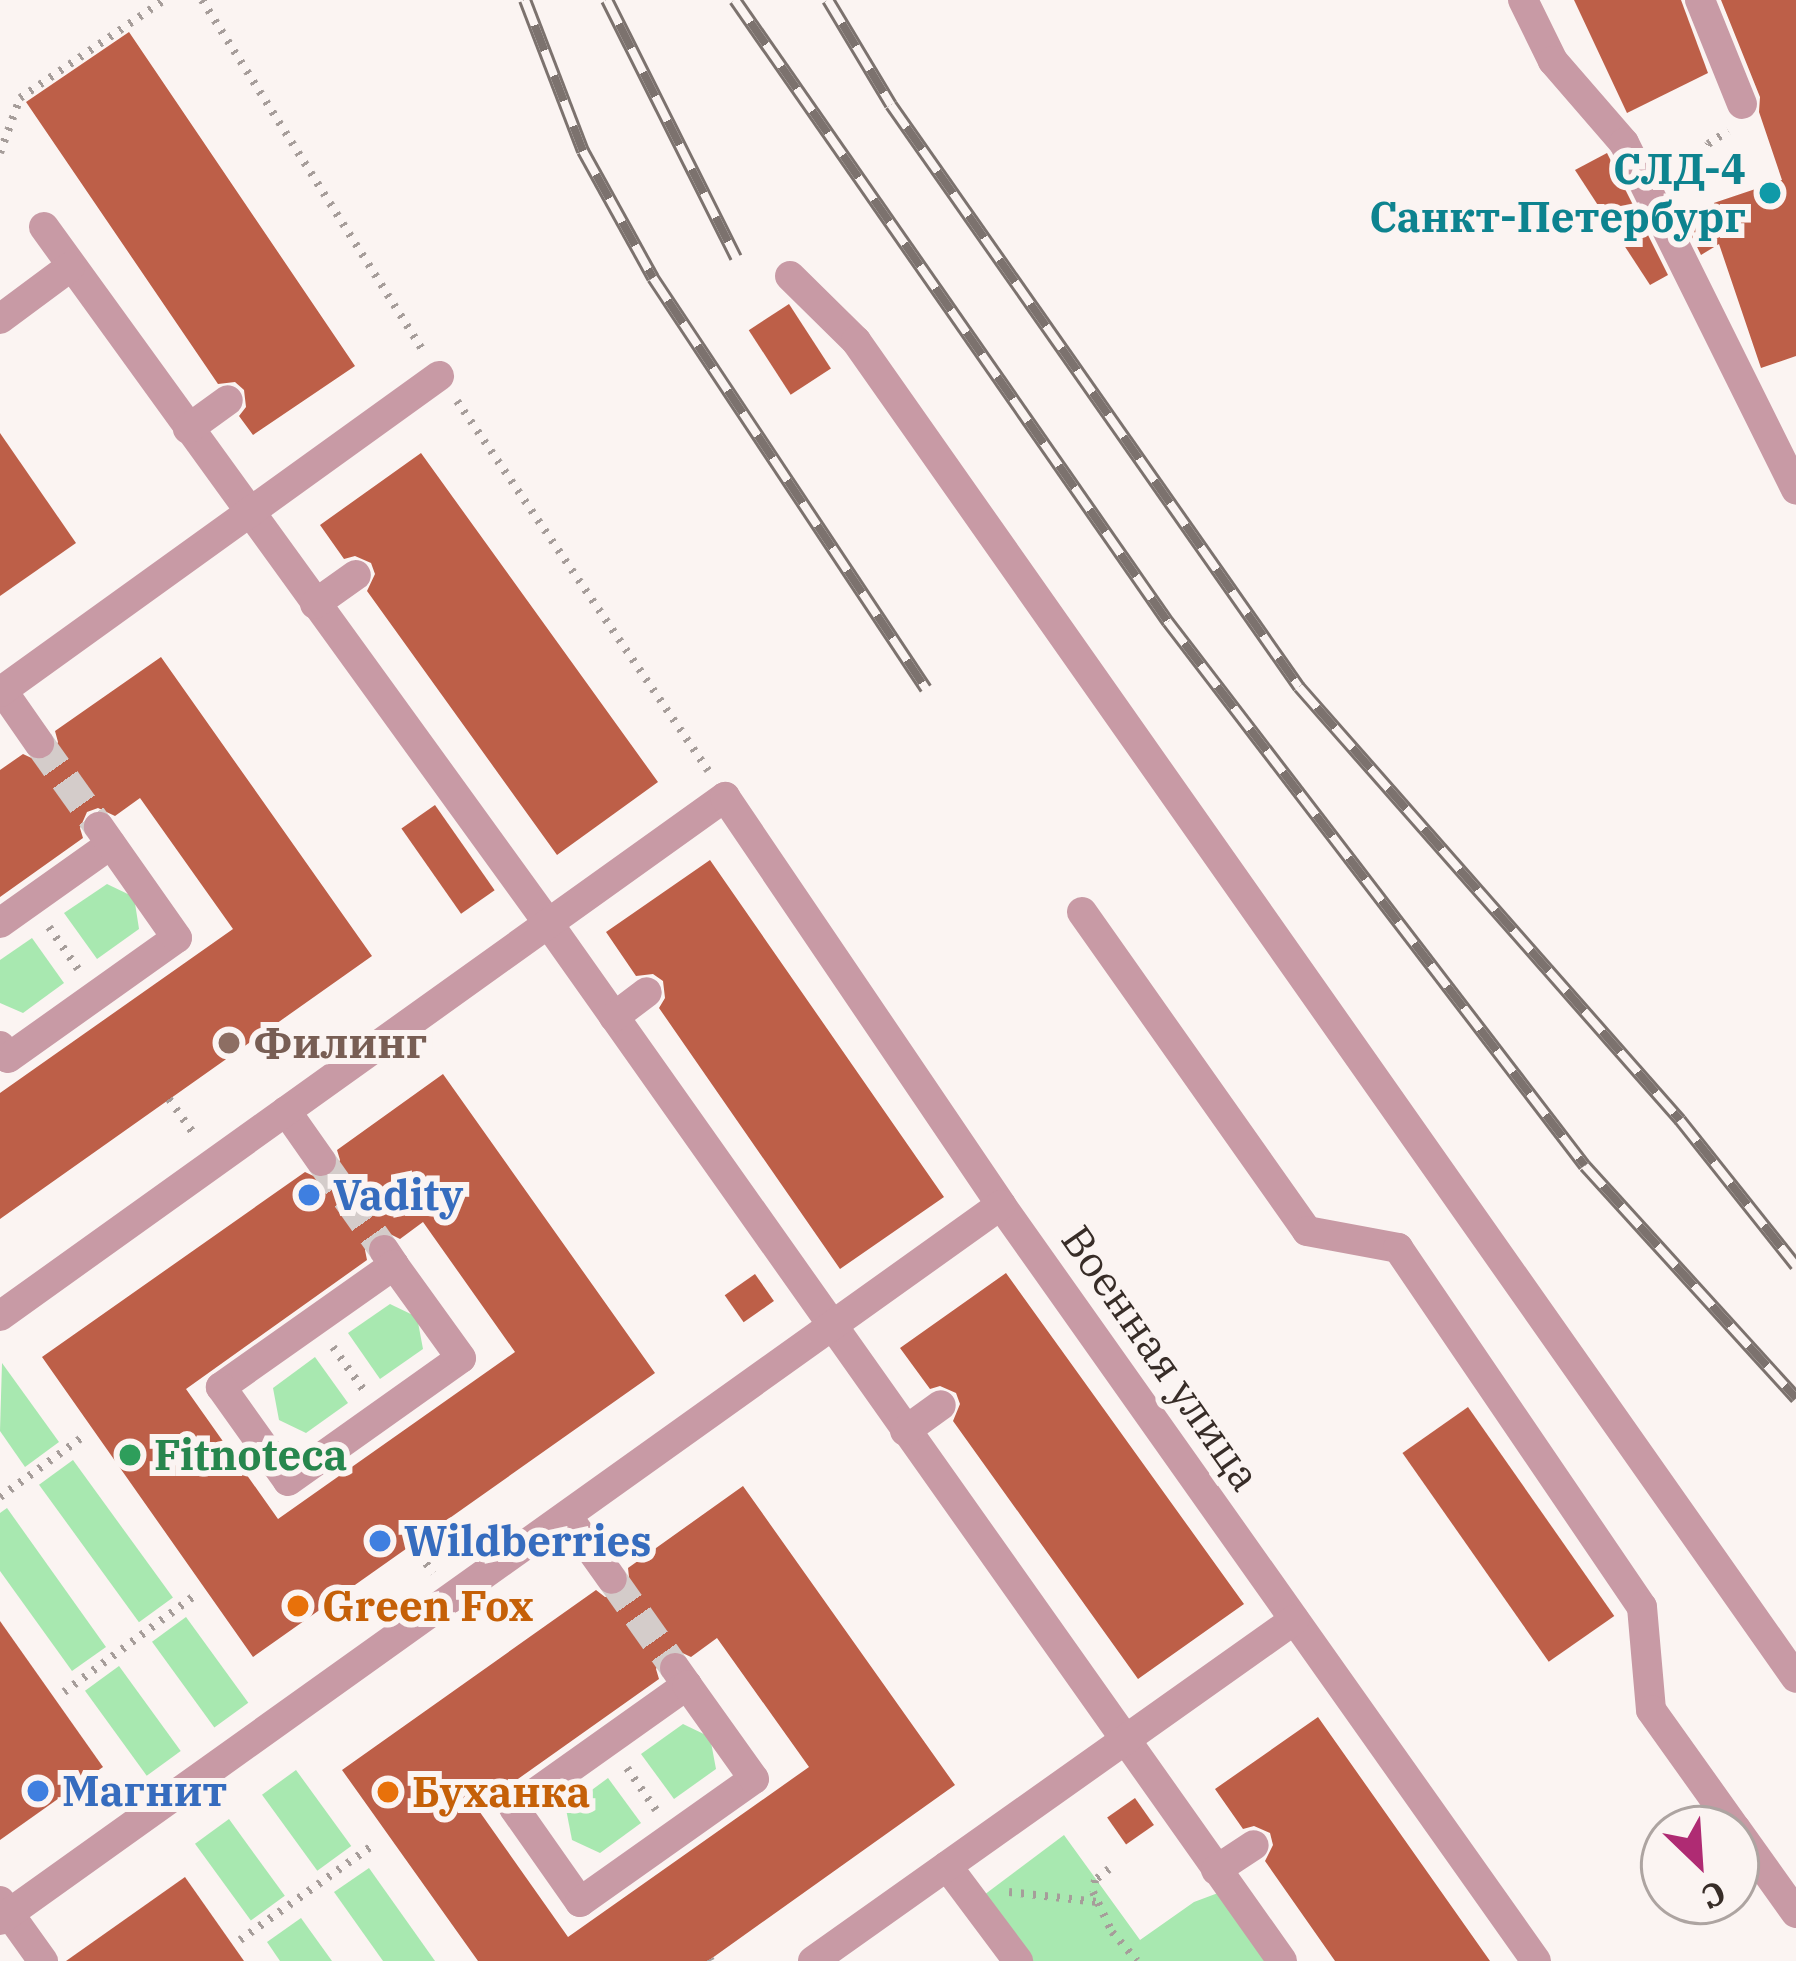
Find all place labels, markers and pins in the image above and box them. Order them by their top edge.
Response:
place label: СЛД-4 Санкт-Петербург [1369,144,1746,243]
marker: СЛД-4 Санкт-Петербург [1757,180,1783,206]
place label: Филинг [253,1018,427,1068]
marker: Филинг [216,1030,242,1056]
place label: Vadity [333,1170,463,1220]
marker: Vadity [296,1182,322,1208]
place label: Fitnoteca [154,1430,348,1480]
marker: Fitnoteca [117,1442,143,1468]
place label: Wildberries [404,1516,652,1566]
marker: Wildberries [367,1528,393,1554]
place label: Green Fox [322,1581,534,1631]
marker: Green Fox [285,1593,311,1619]
place label: Магнит [62,1766,227,1816]
place label: Буханка [412,1767,591,1817]
marker: Магнит [25,1778,51,1804]
marker: Буханка [375,1779,401,1805]

